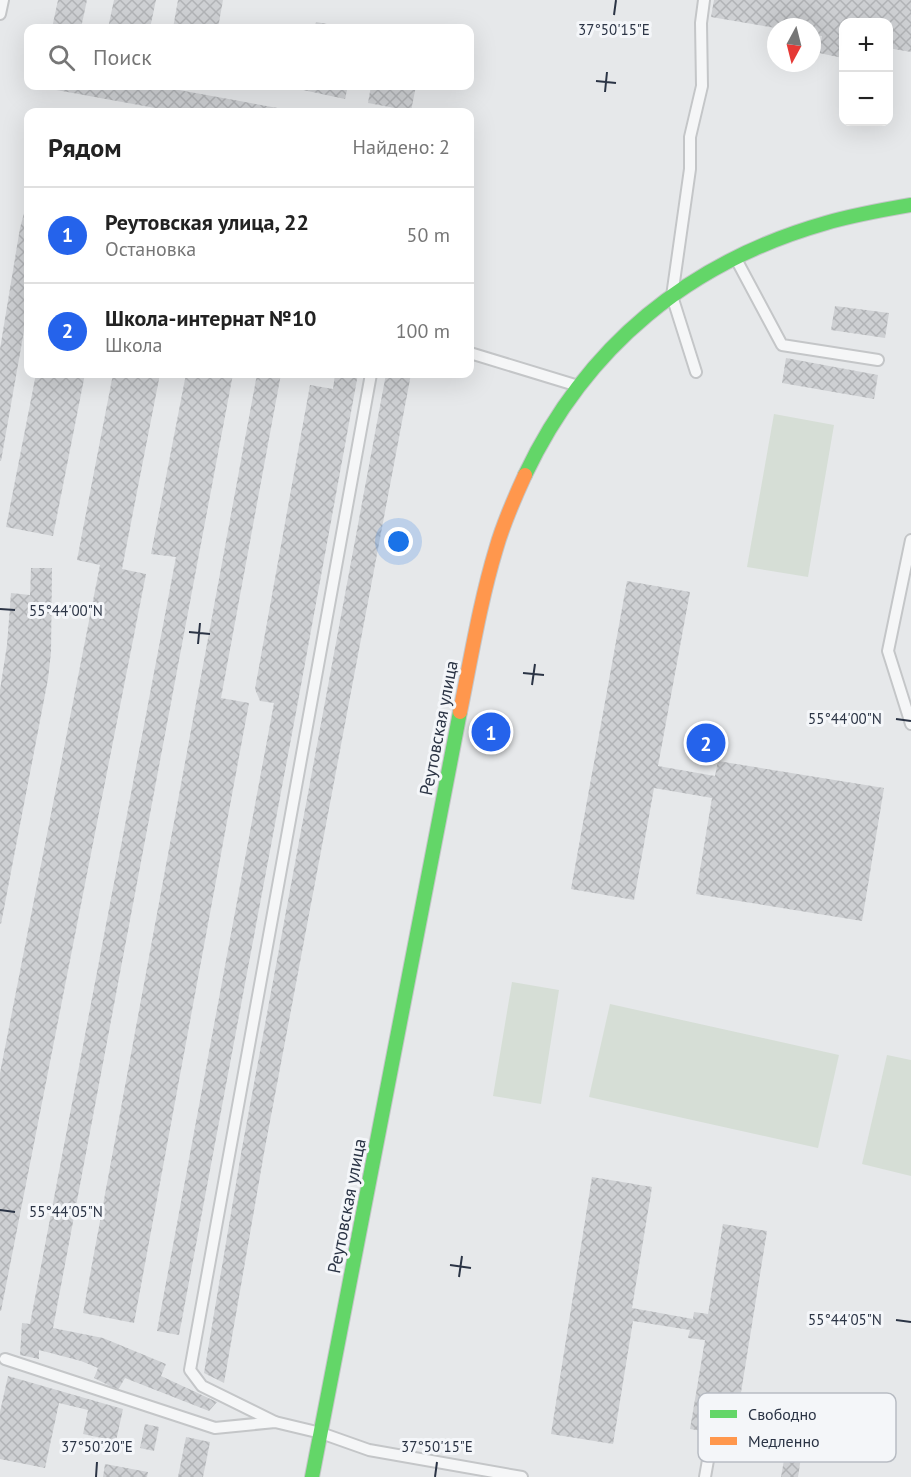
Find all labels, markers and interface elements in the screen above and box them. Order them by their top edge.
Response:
north arrow [767,18,821,72]
map controls [839,18,893,126]
button: + [839,18,893,72]
text: 37°50'15"E [578,20,650,39]
search box [24,24,474,90]
icon: search [45,41,78,74]
text: Поиск [93,43,152,71]
button: − [839,72,893,126]
text: Рядом [48,131,122,164]
text: Найдено: 2 [353,134,450,160]
text: Реутовская улица, 22 [105,208,309,236]
text: 1 [62,222,73,248]
text: 50 m [407,222,450,248]
text: Остановка [105,236,196,262]
text: Школа-интернат №10 [105,304,317,332]
text: 2 [62,318,73,344]
text: 100 m [396,318,450,344]
text: Школа [105,332,162,358]
your location [384,527,413,556]
text: 55°44'00"N [29,601,103,620]
street label: Реутовская улица [414,658,463,797]
text: 55°44'00"N [808,709,882,728]
pin: 1 [472,710,510,754]
pin: 2 [686,720,726,766]
street label: Реутовская улица [322,1136,371,1275]
text: 55°44'05"N [29,1202,103,1221]
text: 55°44'05"N [808,1310,882,1329]
legend [698,1393,896,1462]
text: Свободно [748,1404,817,1424]
text: Медленно [748,1431,820,1451]
text: 37°50'20"E [61,1437,133,1456]
text: 37°50'15"E [401,1437,473,1456]

